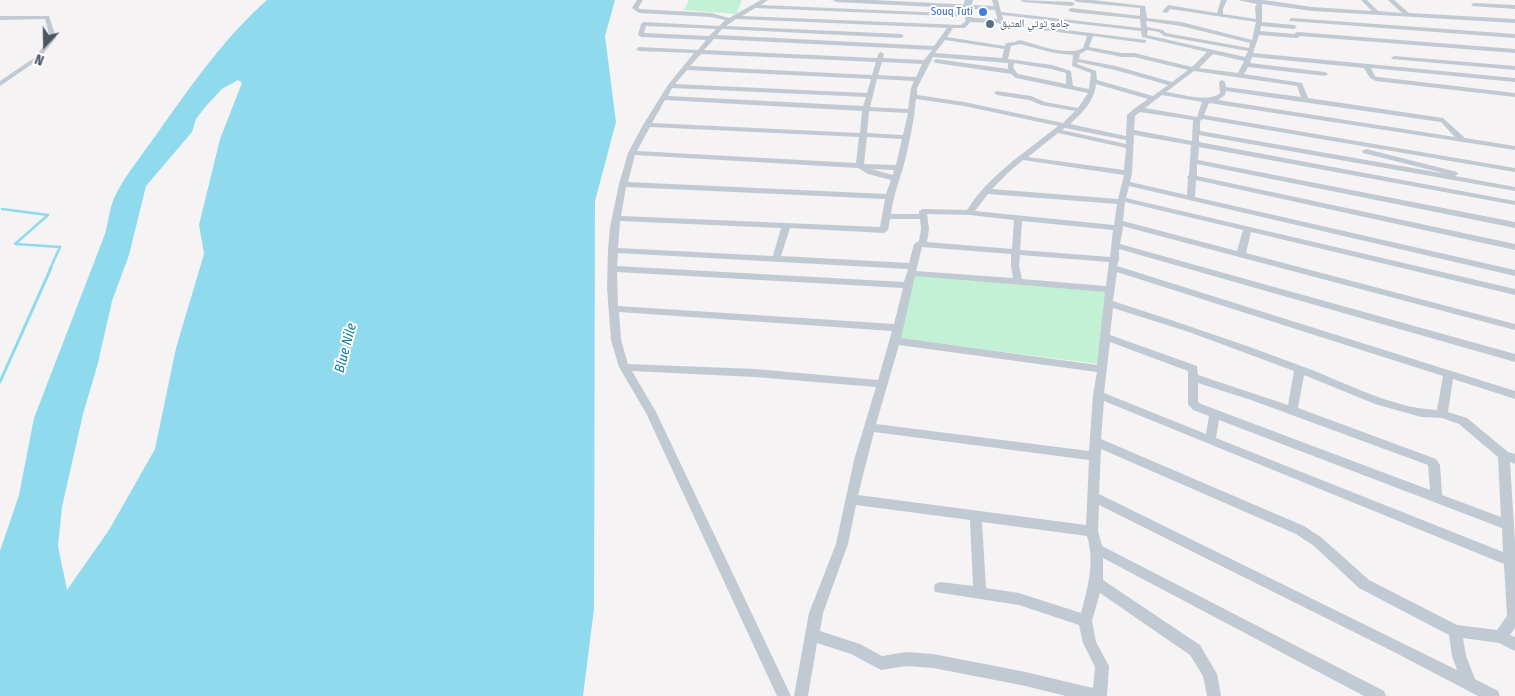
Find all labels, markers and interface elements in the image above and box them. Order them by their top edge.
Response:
place label: Souq Tuti [931,5,973,19]
marker: Souq Tuti [977,6,989,18]
place label: جامع توتي العتيق [1000,17,1070,31]
marker: جامع توتي العتيق [984,18,996,30]
north arrow [20,20,70,70]
text: N [32,50,46,69]
water label: Blue Nile [331,321,361,375]

